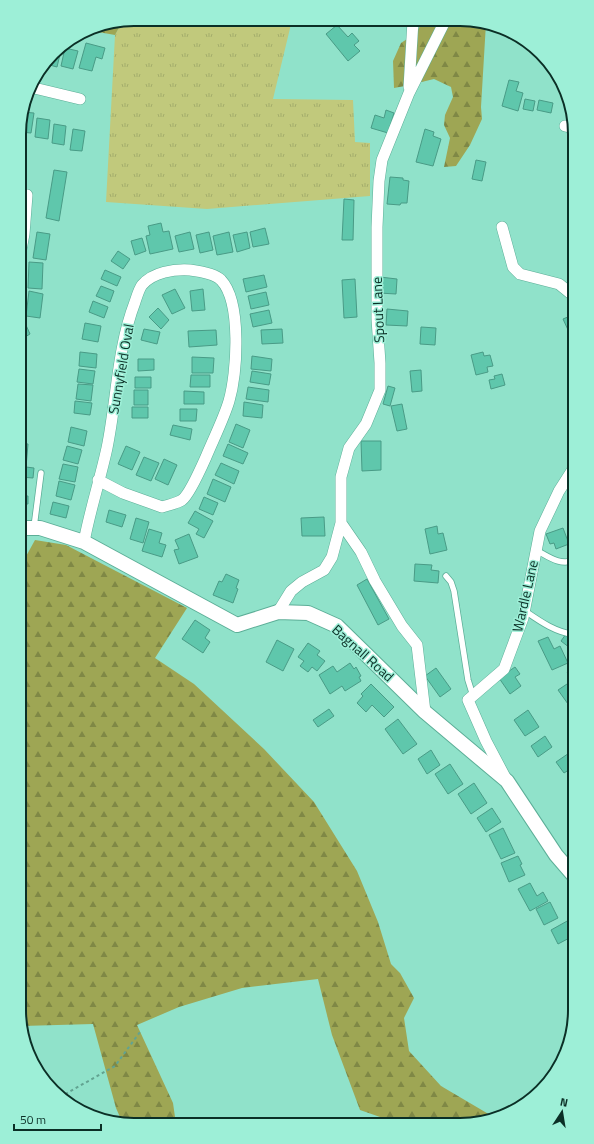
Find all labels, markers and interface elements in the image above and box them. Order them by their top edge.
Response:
street label: Spout Lane [366,277,389,343]
street label: Sunnyfield Oval [102,322,139,416]
street label: Wardle Lane [506,558,543,634]
street label: Bagnall Road [328,619,399,686]
north arrow [542,1092,582,1132]
text: N [559,1094,569,1111]
scale bar [14,1106,101,1132]
text: 50 m [20,1110,46,1129]

